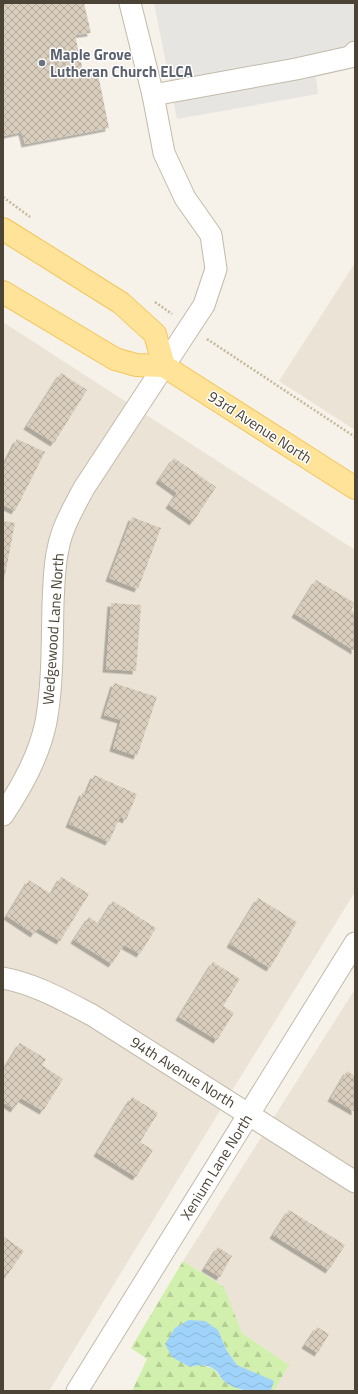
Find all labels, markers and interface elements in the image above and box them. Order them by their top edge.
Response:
place label: Maple Grove Lutheran Church ELCA [50,43,193,83]
marker: Maple Grove Lutheran Church ELCA [37,58,47,68]
street label: 93rd Avenue North [204,385,316,469]
street label: Wedgewood Lane North [36,552,70,706]
street label: 94th Avenue North [126,1030,240,1114]
street label: Xenium Lane North [174,1110,258,1224]

